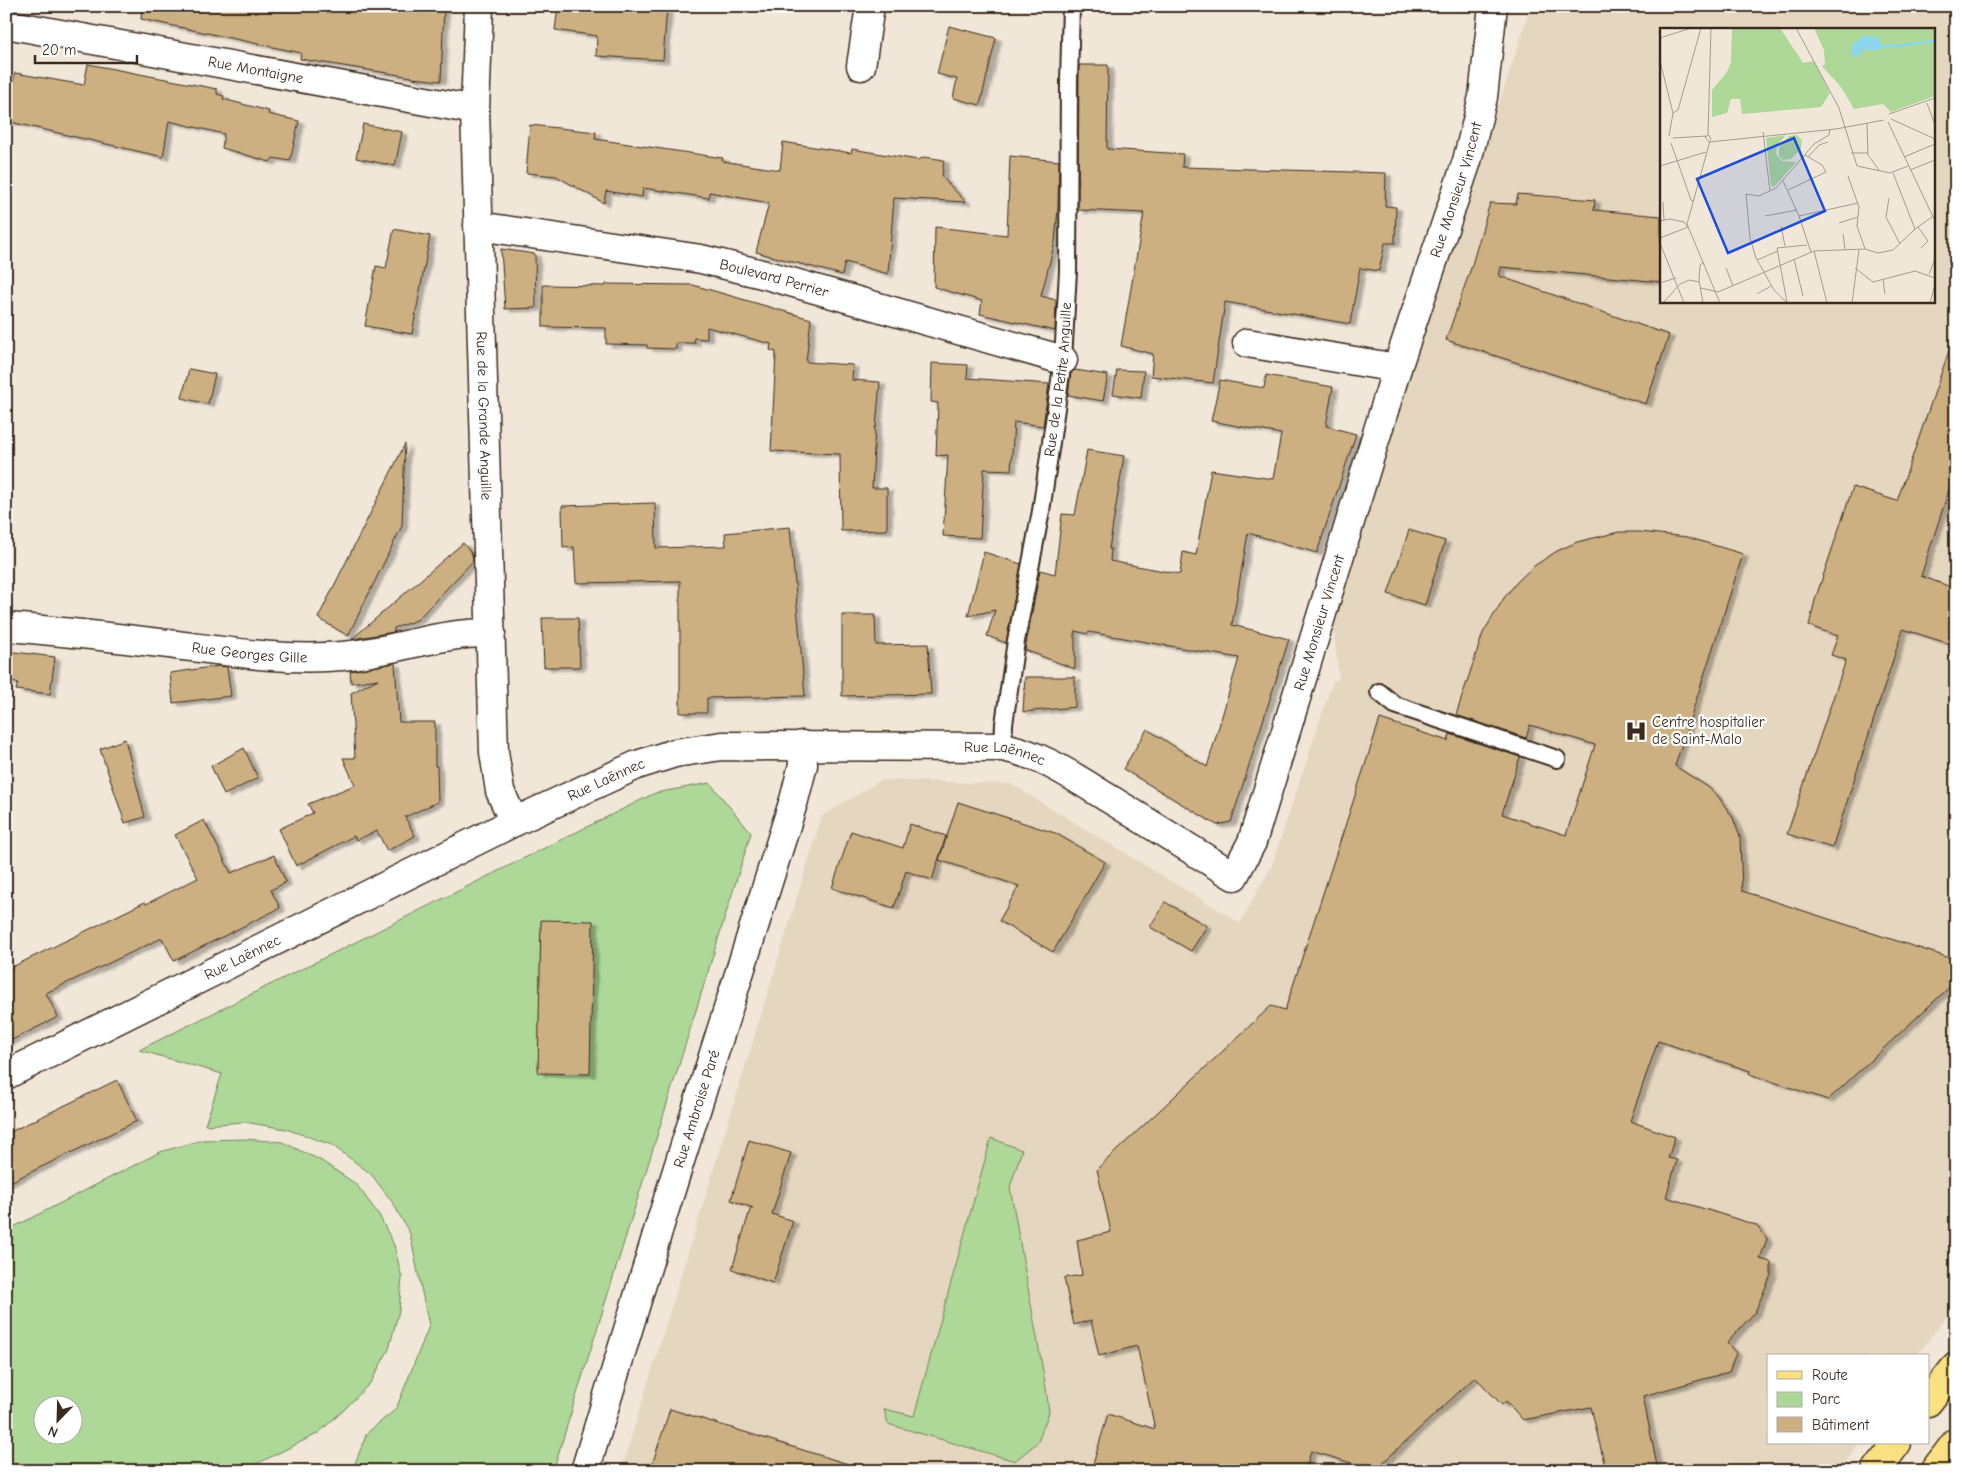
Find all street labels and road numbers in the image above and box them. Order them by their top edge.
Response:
street label: Rue Montaigne [207,52,306,87]
street label: Rue Monsieur Vincent [1426,120,1486,260]
street label: Boulevard Perrier [718,255,831,301]
street label: Rue de la Petite Anguille [1040,301,1075,458]
street label: Rue de la Grande Anguille [473,331,496,501]
street label: Rue Monsieur Vincent [1290,552,1349,693]
street label: Rue Georges Gille [191,638,308,666]
street label: Rue Laënnec [964,738,1048,769]
street label: Rue Laënnec [565,754,647,805]
street label: Rue Laënnec [201,931,283,984]
street label: Rue Ambroise Paré [669,1047,724,1170]

